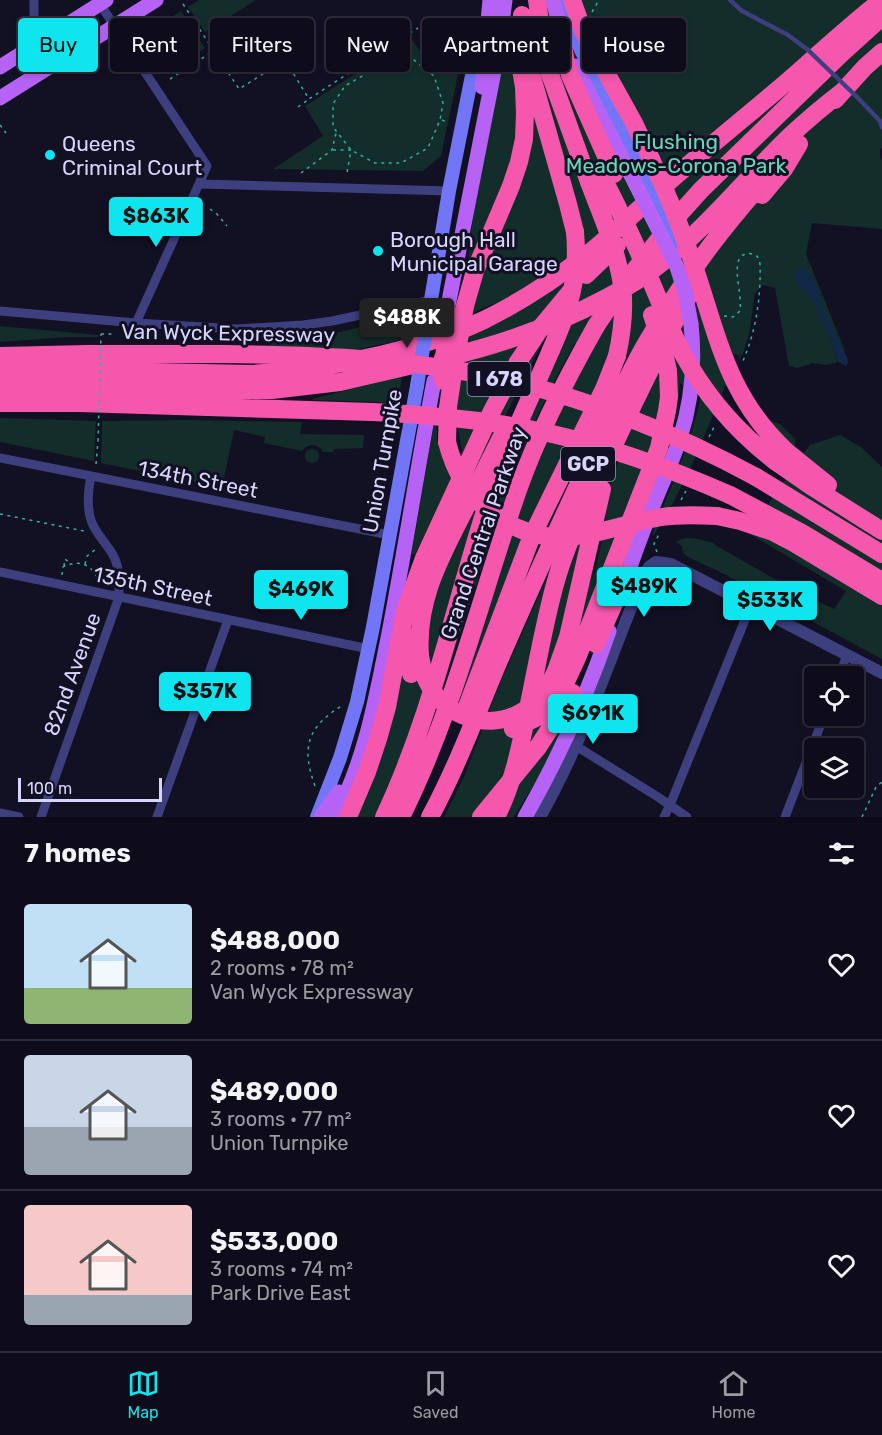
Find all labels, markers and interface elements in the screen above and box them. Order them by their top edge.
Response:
chip: Buy [18,18,98,72]
chip: Rent [110,18,198,72]
chip: Filters [210,18,314,72]
chip: New [326,18,410,72]
chip: Apartment [422,18,570,72]
chip: House [582,18,686,72]
park label: Flushing Meadows-Corona Park [566,129,786,178]
place label: Queens Criminal Court [62,131,202,180]
marker: Queens Criminal Court [43,148,57,162]
pin: $863K [114,197,198,248]
text: $863K [123,204,189,228]
place label: Borough Hall Municipal Garage [390,227,558,276]
marker: Borough Hall Municipal Garage [371,244,385,258]
pin: $488K [365,298,449,349]
text: $488K [373,305,441,329]
street label: Van Wyck Expressway [121,319,336,347]
road number: I 678 [468,362,530,396]
street label: Union Turnpike [357,387,407,535]
street label: Grand Central Parkway [435,423,531,643]
road number: GCP [561,447,615,481]
street label: 134th Street [136,455,260,503]
street label: 135th Street [91,561,215,611]
pin: $489K [602,567,686,618]
pin: $469K [259,570,343,621]
text: $489K [611,574,677,598]
text: $469K [268,577,334,601]
pin: $533K [728,581,812,632]
text: $533K [737,588,803,612]
street label: 82nd Avenue [38,609,106,739]
map controls [804,666,864,798]
button: locate [804,666,864,726]
pin: $357K [163,672,247,723]
text: $357K [173,679,237,703]
pin: $691K [551,694,635,745]
text: $691K [562,701,624,725]
button: layers [804,738,864,798]
scale bar [18,775,162,802]
text: 100 m [27,779,72,798]
icon: filters [825,837,858,870]
text: 7 homes [24,838,131,869]
text: $488,000 [210,925,340,956]
icon: home [72,928,144,1000]
icon: heart [825,948,858,981]
text: 2 rooms · 78 m² [210,956,354,980]
text: Van Wyck Expressway [210,980,414,1004]
text: $489,000 [210,1076,338,1107]
icon: home [72,1079,144,1151]
icon: heart [825,1099,858,1132]
text: 3 rooms · 77 m² [210,1107,352,1131]
text: Union Turnpike [210,1131,349,1155]
text: $533,000 [210,1226,339,1257]
icon: home [72,1229,144,1301]
icon: heart [825,1249,858,1282]
text: 3 rooms · 74 m² [210,1257,353,1281]
text: Park Drive East [210,1281,351,1305]
tab: Map [127,1367,160,1422]
tab: Saved [413,1367,458,1422]
tab: Home [712,1367,755,1422]

